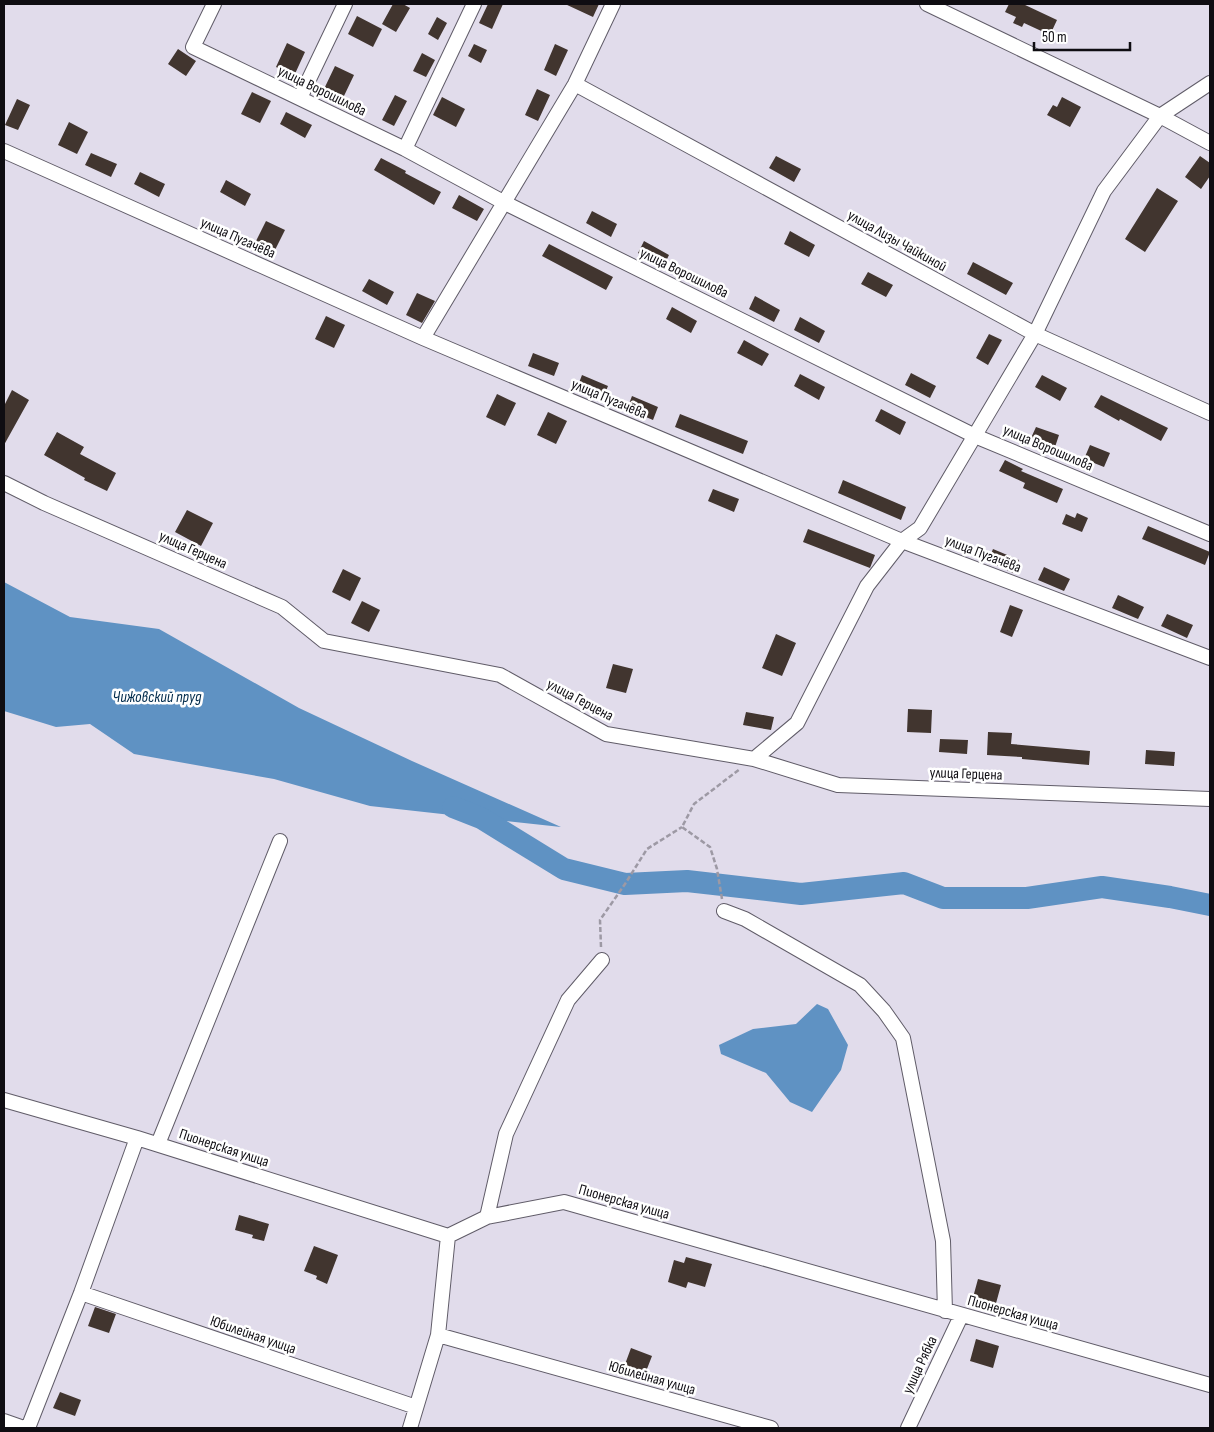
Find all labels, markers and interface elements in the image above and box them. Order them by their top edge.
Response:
scale bar [1034,20,1130,52]
text: 50 m [1042,28,1067,47]
street label: улица Ворошилова [275,61,370,121]
street label: улица Лизы Чайкиной [844,206,950,276]
street label: улица Пугачёва [197,213,279,263]
street label: улица Ворошилова [637,243,732,303]
street label: улица Пугачёва [568,375,650,424]
street label: улица Ворошилова [1000,420,1096,476]
street label: улица Герцена [156,527,230,574]
street label: улица Пугачёва [942,531,1024,577]
street label: улица Герцена [543,675,617,726]
water label: Чижовский пруд [113,688,202,707]
street label: улица Герцена [929,763,1003,785]
street label: Пионерская улица [177,1125,272,1172]
street label: Пионерская улица [576,1180,672,1224]
street label: Пионерская улица [965,1291,1061,1335]
street label: Юбилейная улица [208,1311,299,1359]
street label: улица Рябка [898,1333,942,1397]
street label: Юбилейная улица [606,1357,698,1400]

